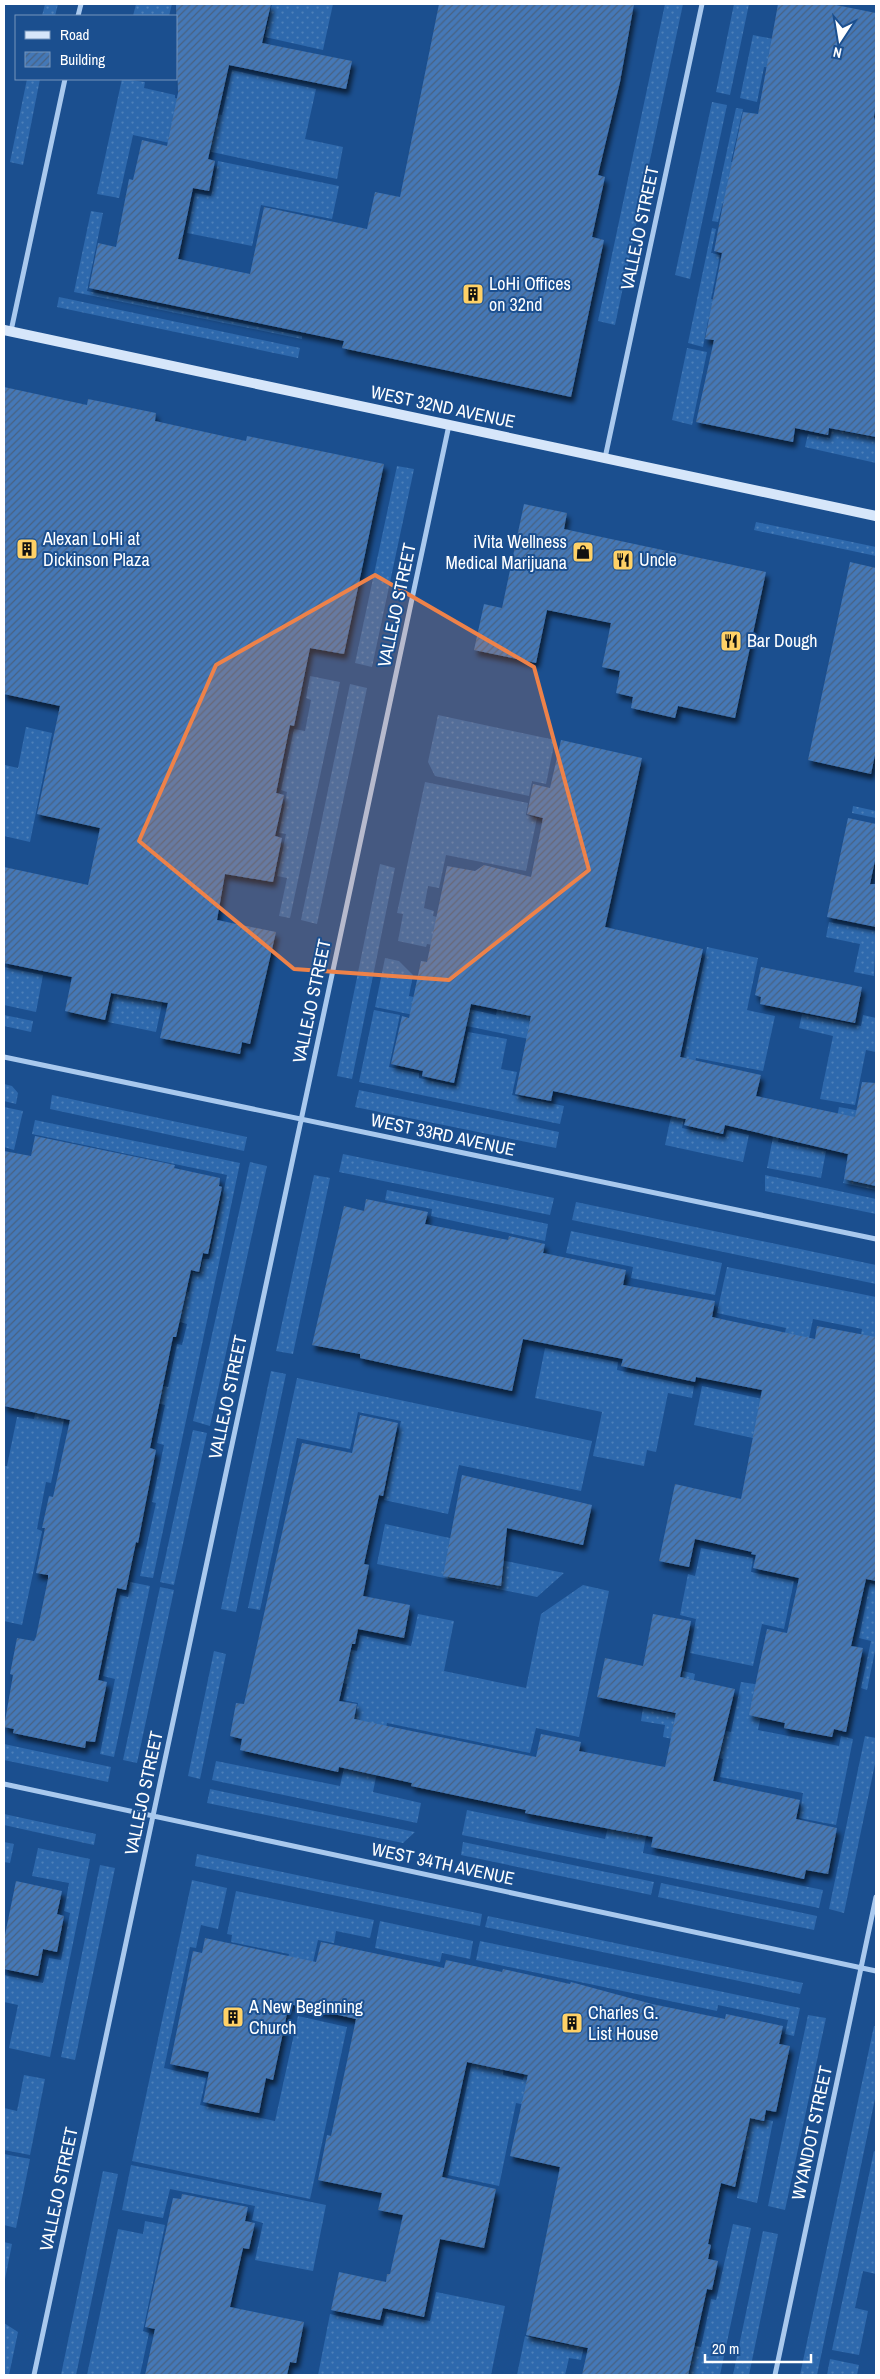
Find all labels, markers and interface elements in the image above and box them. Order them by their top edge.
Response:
legend [15,15,178,80]
north arrow [815,15,865,65]
text: Road [60,24,89,45]
text: N [831,43,843,62]
text: Building [60,49,105,70]
street label: VALLEJO STREET [614,164,665,292]
place label: LoHi Offices on 32nd [489,271,571,317]
building icon: LoHi Offices on 32nd [461,282,485,306]
street label: WEST 32ND AVENUE [369,379,518,434]
place label: Alexan LoHi at Dickinson Plaza [42,526,150,572]
place label: iVita Wellness Medical Marijuana [446,529,567,575]
building icon: Alexan LoHi at Dickinson Plaza [15,537,39,561]
shop icon: iVita Wellness Medical Marijuana [571,540,595,564]
street label: VALLEJO STREET [371,541,422,669]
place label: Uncle [639,547,677,572]
restaurant icon: Uncle [611,548,635,572]
place label: Bar Dough [747,628,818,653]
restaurant icon: Bar Dough [719,629,743,653]
street label: VALLEJO STREET [286,937,337,1065]
street label: WEST 33RD AVENUE [369,1107,518,1162]
street label: VALLEJO STREET [202,1333,253,1461]
street label: VALLEJO STREET [118,1729,169,1857]
street label: WEST 34TH AVENUE [369,1836,517,1891]
place label: A New Beginning Church [248,1994,364,2040]
place label: Charles G. List House [588,2000,659,2046]
building icon: A New Beginning Church [221,2005,245,2029]
building icon: Charles G. List House [560,2011,584,2035]
street label: WYANDOT STREET [785,2064,838,2202]
street label: VALLEJO STREET [33,2125,84,2253]
scale bar [705,2332,811,2364]
text: 20 m [712,2338,739,2359]

